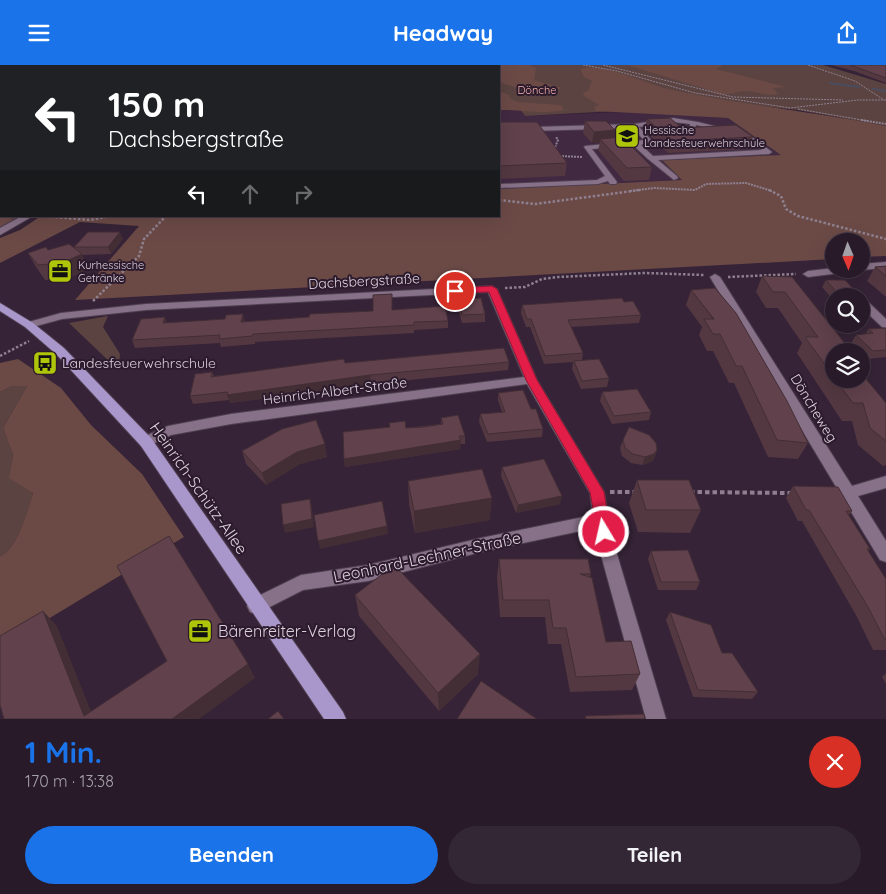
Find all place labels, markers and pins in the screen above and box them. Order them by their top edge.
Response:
school or university icon: Hessische Landesfeuerwehrschule [614,123,640,149]
place label: Hessische Landesfeuerwehrschule [644,123,765,150]
office icon: Kurhessische Getränke [47,258,73,284]
place label: Kurhessische Getränke [78,258,144,285]
pin [434,270,476,312]
bus stop icon: Landesfeuerwehrschule [32,350,58,376]
place label: Landesfeuerwehrschule [62,354,216,372]
office icon: Bärenreiter-Verlag [187,618,213,644]
place label: Bärenreiter-Verlag [218,621,356,641]

